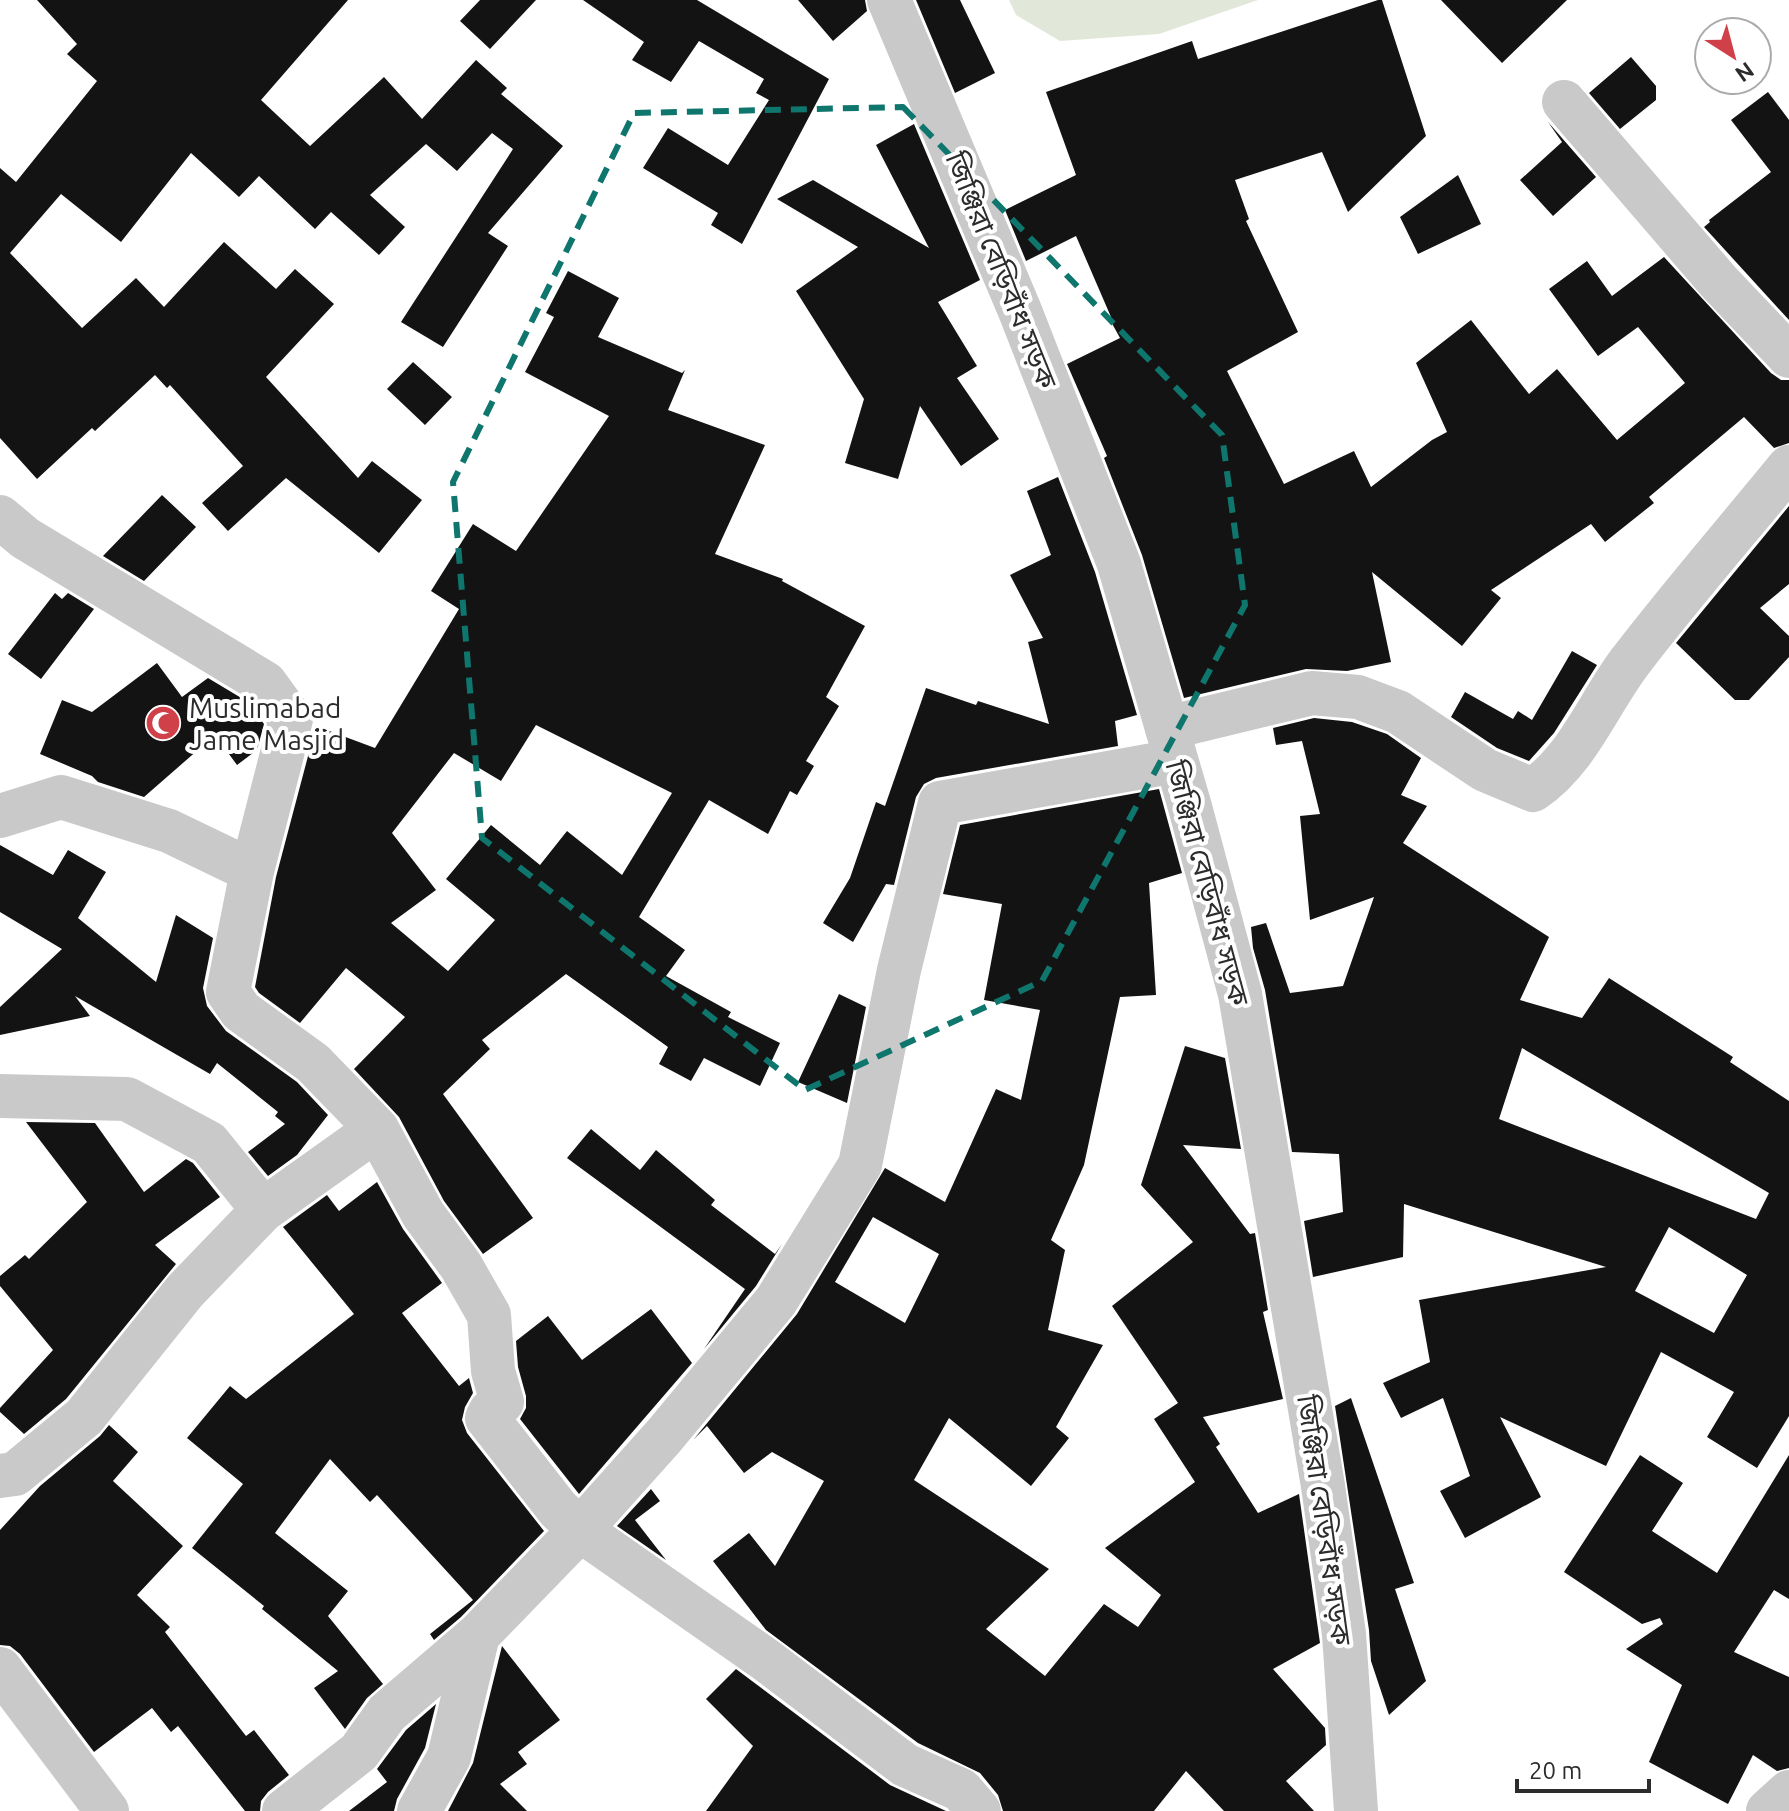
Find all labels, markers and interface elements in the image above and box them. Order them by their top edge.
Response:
north arrow [1693,16,1773,96]
text: N [1731,58,1759,88]
street label: জিঞ্জিরা বেড়িবাঁধ সড়ক [940,146,1064,393]
place label: Muslimabad Jame Masjid [189,692,344,755]
mosque icon: Muslimabad Jame Masjid [144,704,182,742]
street label: জিঞ্জিরা বেড়িবাঁধ সড়ক [1160,756,1256,1009]
street label: জিঞ্জিরা বেড়িবাঁধ সড়ক [1292,1392,1358,1647]
scale bar [1517,1743,1649,1793]
text: 20 m [1529,1757,1582,1784]

